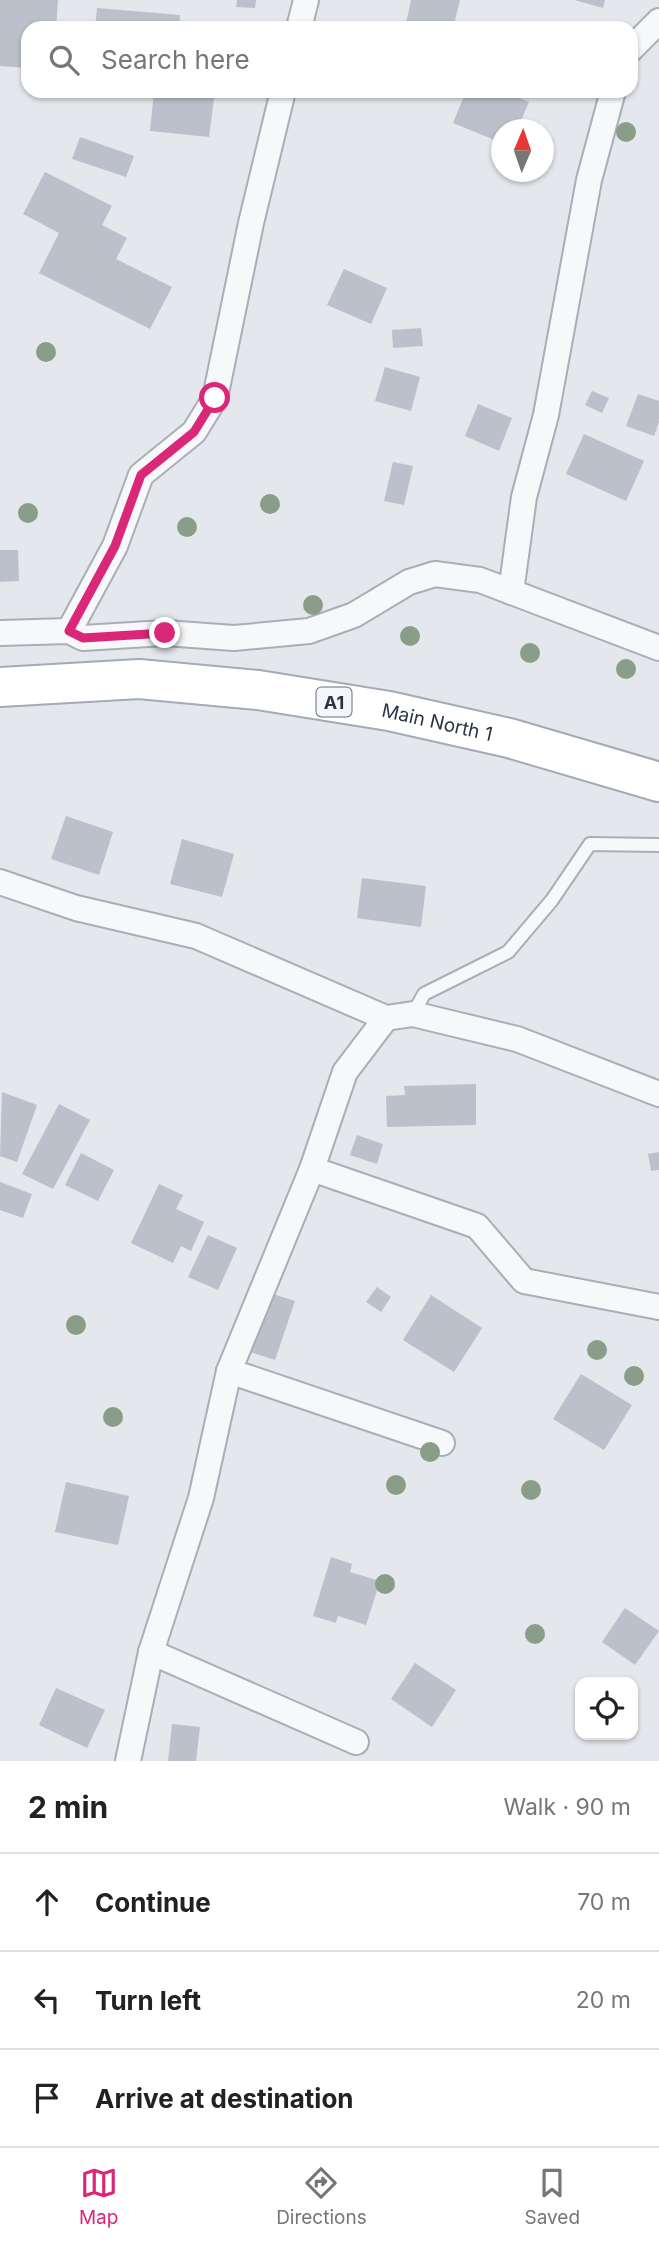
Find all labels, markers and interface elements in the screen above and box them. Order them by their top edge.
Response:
search box [21,21,638,98]
icon: search [45,41,83,79]
text: Search here [101,44,250,75]
north arrow [491,119,554,182]
route start [199,382,230,413]
route end [149,617,180,648]
road number: A1 [316,688,352,716]
street label: Main North 1 [380,698,495,745]
map controls [575,1677,638,1740]
button: locate [575,1677,638,1740]
text: 2 min [28,1789,108,1825]
text: Walk · 90 m [503,1793,631,1821]
icon: ahead [28,1883,66,1921]
text: Continue [95,1887,211,1918]
text: 70 m [577,1888,631,1916]
icon: left [28,1981,66,2019]
text: Turn left [95,1985,201,2016]
text: 20 m [576,1986,631,2014]
icon: arrive [28,2079,66,2117]
text: Arrive at destination [95,2083,354,2114]
tab: Map [79,2164,118,2229]
tab: Directions [276,2164,367,2229]
tab: Saved [524,2164,580,2229]

